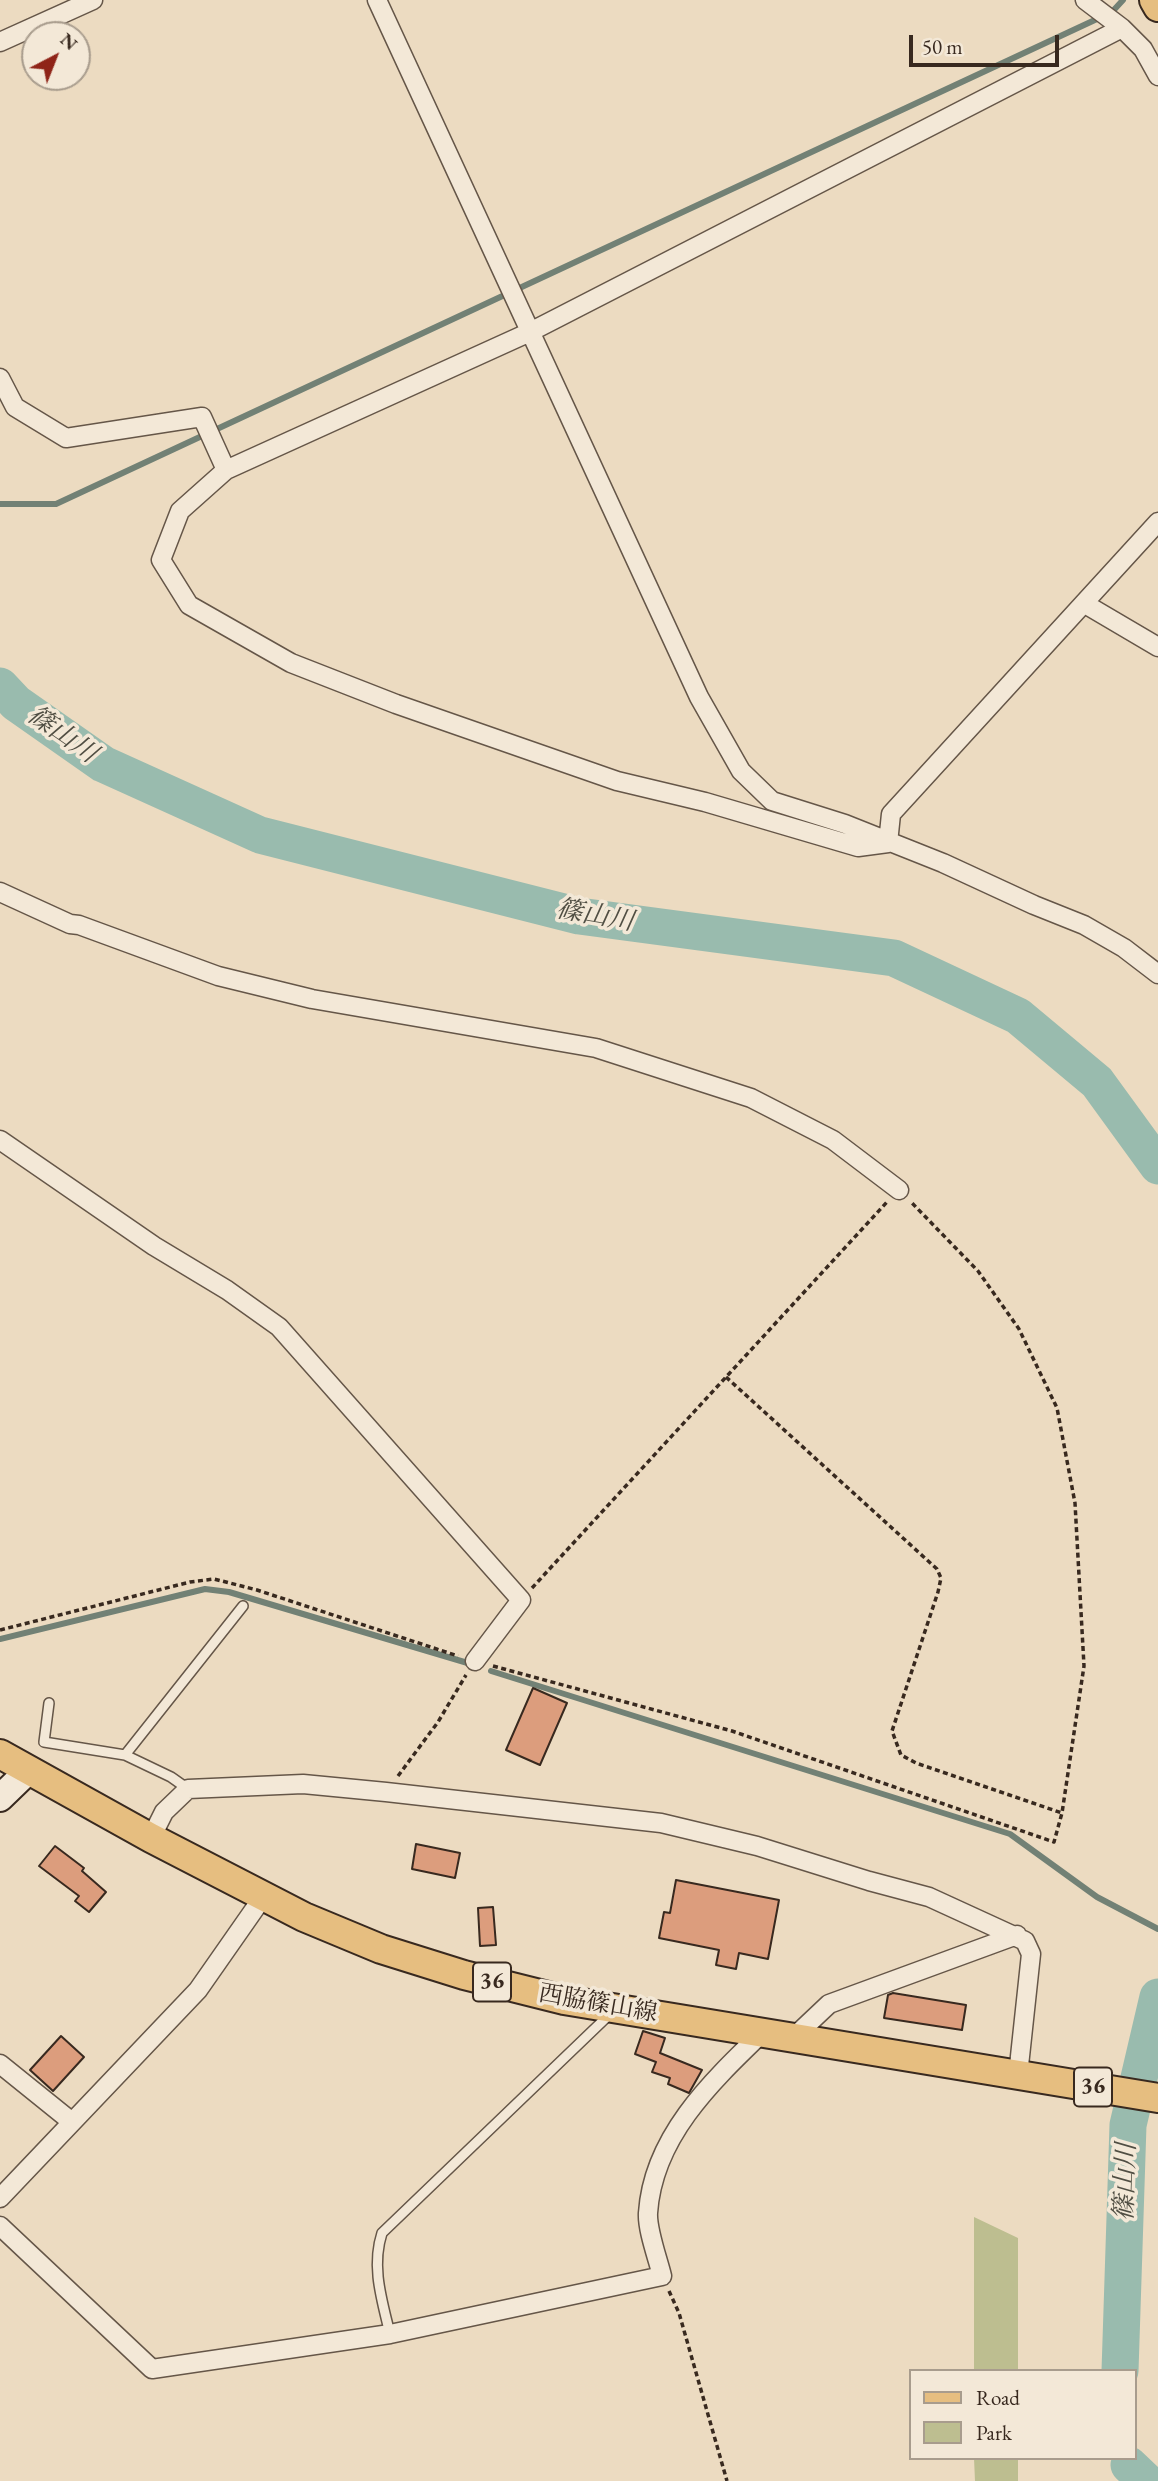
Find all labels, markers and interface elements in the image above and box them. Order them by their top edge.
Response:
north arrow [21,21,91,91]
scale bar [913,21,1064,65]
text: N [55,27,83,56]
text: 50 m [922,33,963,60]
water label: 篠山川 [21,700,103,770]
water label: 篠山川 [554,894,636,938]
road number: 36 [473,1963,511,2002]
street label: 西脇篠山線 [536,1979,660,2029]
road number: 36 [1074,2068,1112,2106]
water label: 篠山川 [1109,2142,1143,2222]
legend [909,2369,1137,2460]
text: Road [976,2384,1020,2411]
text: Park [976,2419,1012,2446]

